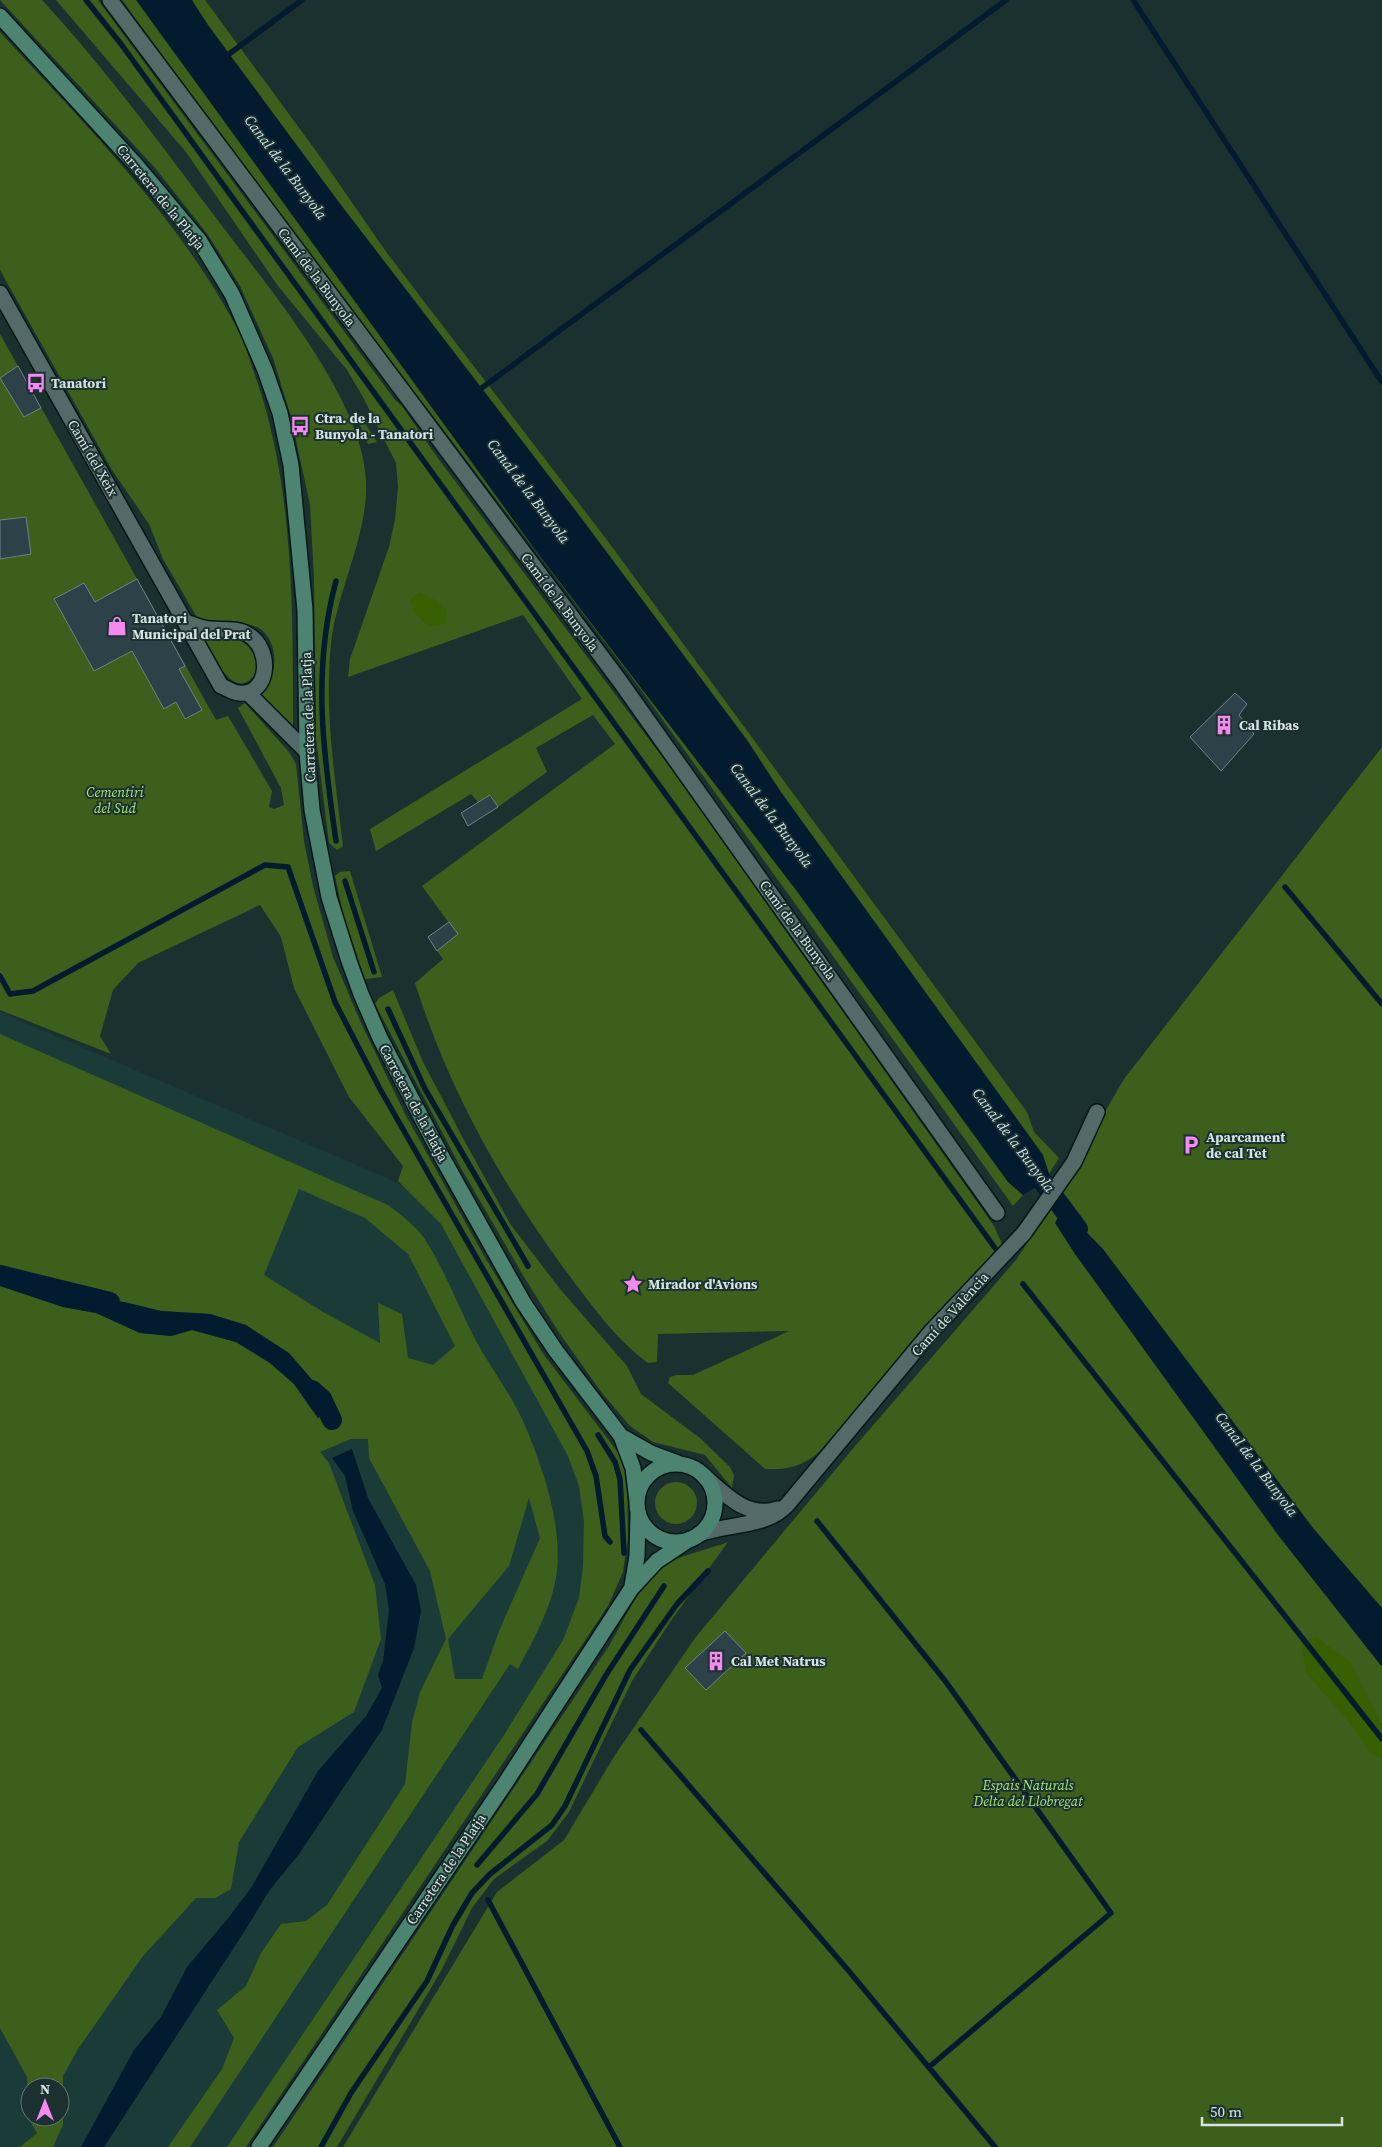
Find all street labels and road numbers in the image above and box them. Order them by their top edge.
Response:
street label: Carretera de la Platja [112,140,210,255]
street label: Camí de la Bunyola [273,223,361,331]
street label: Camí del Xeix [63,416,123,501]
street label: Camí de la Bunyola [516,548,604,656]
street label: Carretera de la Platja [296,651,320,782]
street label: Camí de la Bunyola [755,876,842,985]
street label: Carretera de la Platja [375,1041,454,1166]
street label: Camí de València [907,1267,994,1361]
street label: Carretera de la Platja [401,1809,491,1929]

